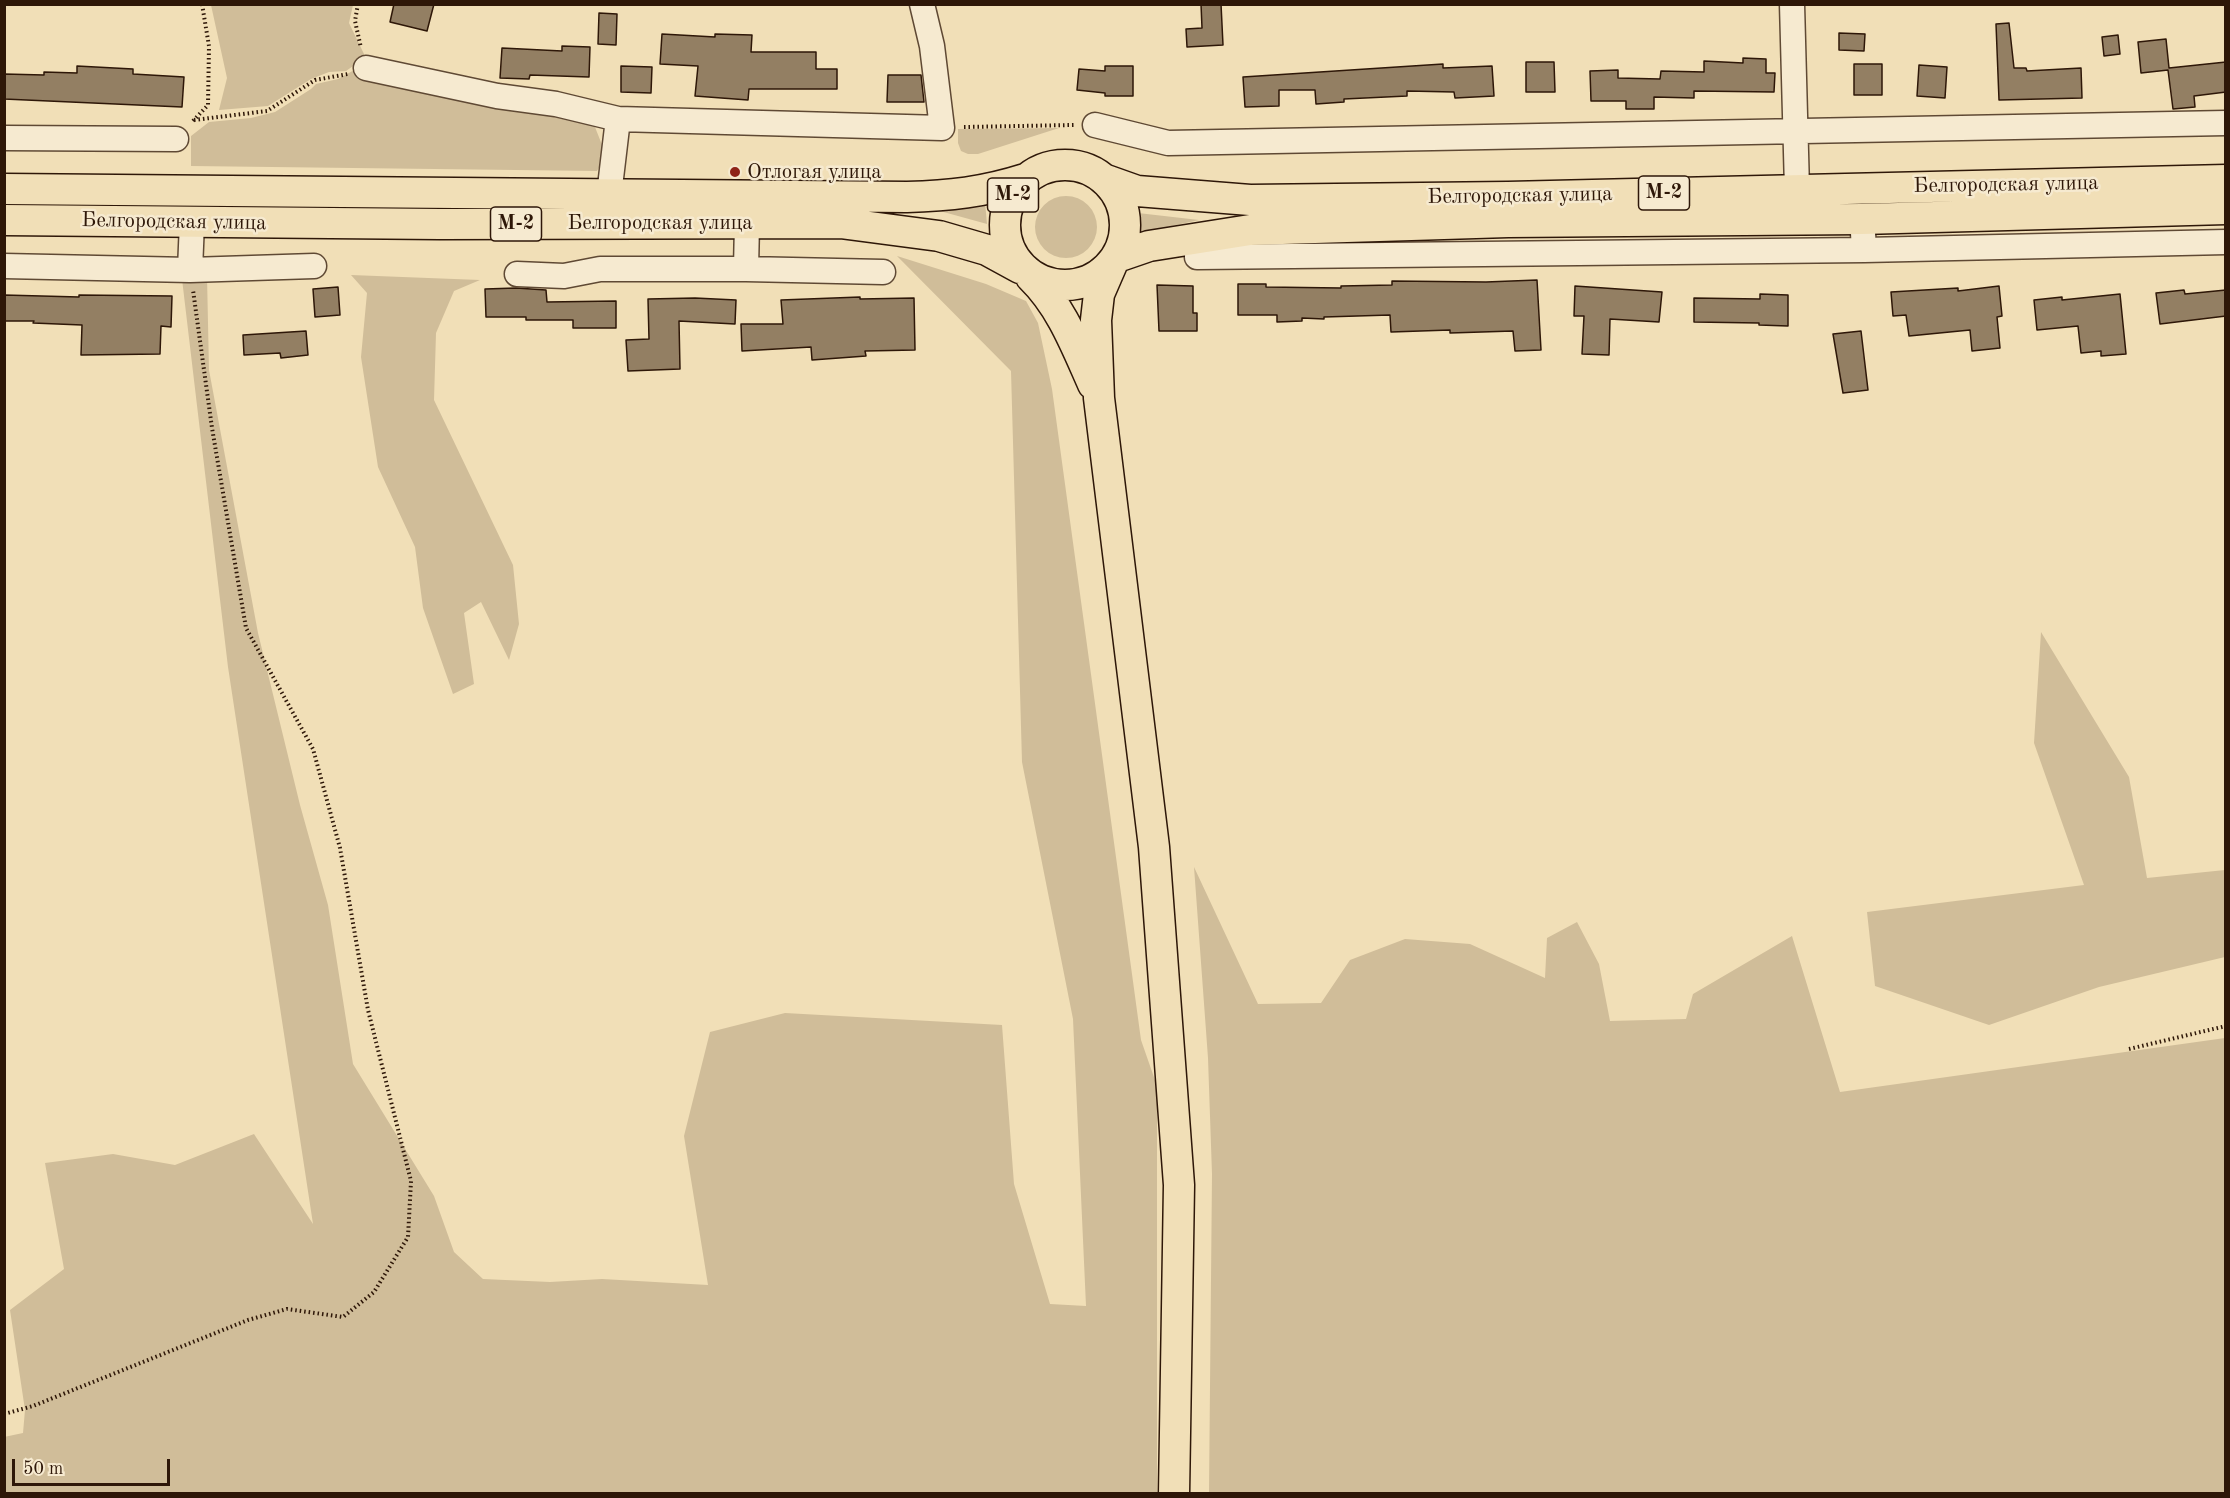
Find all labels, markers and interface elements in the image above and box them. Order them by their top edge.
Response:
place label: Отлогая улица [747,159,882,185]
marker: Отлогая улица [728,165,742,179]
street label: Белгородская улица [1913,171,2099,199]
road number: М-2 [1638,176,1690,210]
road number: М-2 [988,178,1038,212]
street label: Белгородская улица [1427,182,1613,210]
road number: М-2 [490,207,542,241]
street label: Белгородская улица [81,208,267,236]
street label: Белгородская улица [567,210,753,236]
scale bar [15,1447,172,1485]
text: 50 m [23,1460,63,1478]

